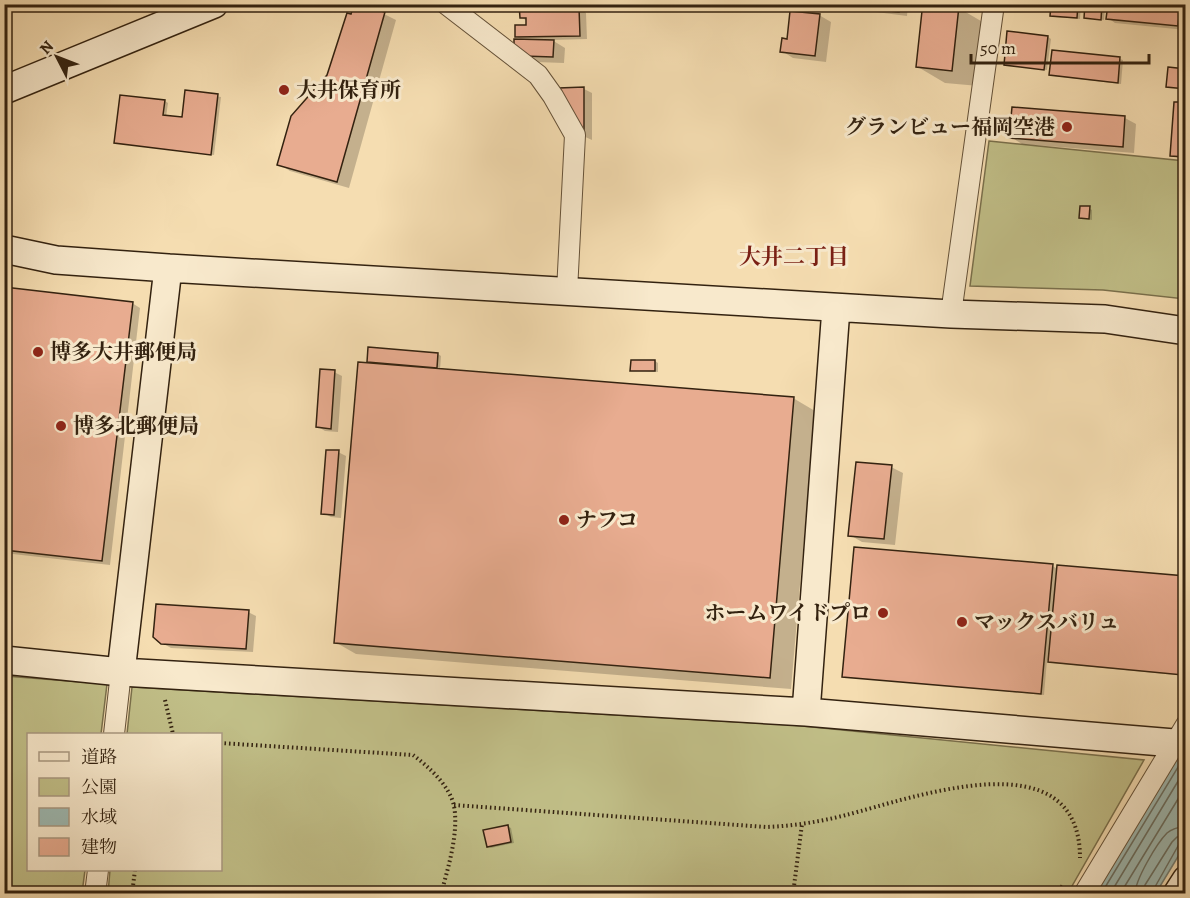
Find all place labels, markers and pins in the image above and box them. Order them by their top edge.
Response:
place label: 大井保育所 [296,76,401,104]
marker: 大井保育所 [277,83,291,97]
place label: グランビュー福岡空港 [845,113,1055,141]
marker: グランビュー福岡空港 [1060,120,1074,134]
place label: 博多大井郵便局 [50,338,197,366]
marker: 博多大井郵便局 [31,345,45,359]
place label: 博多北郵便局 [73,412,199,440]
marker: 博多北郵便局 [54,419,68,433]
place label: ナフコ [576,506,638,534]
marker: ナフコ [557,513,571,527]
place label: ホームワイドプロ [704,599,871,627]
marker: ホームワイドプロ [876,606,890,620]
place label: マックスバリュ [974,608,1119,636]
marker: マックスバリュ [955,615,969,629]

